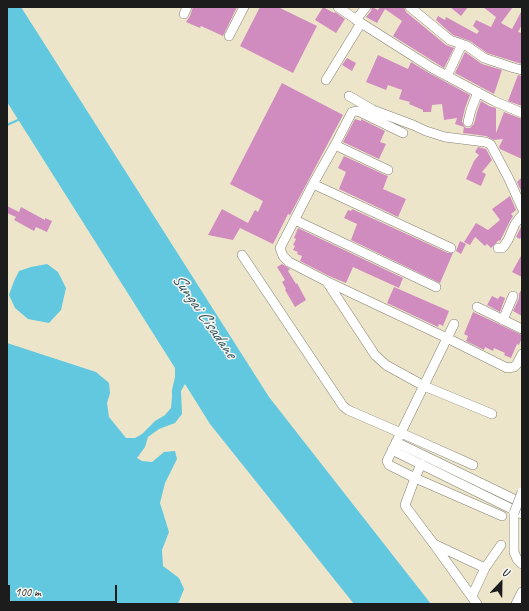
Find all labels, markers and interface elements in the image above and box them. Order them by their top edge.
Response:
water label: Sungai Cisadane [167,270,241,362]
north arrow [481,563,521,603]
text: U [500,564,511,579]
scale bar [10,577,119,603]
text: 100 m [15,584,41,600]

